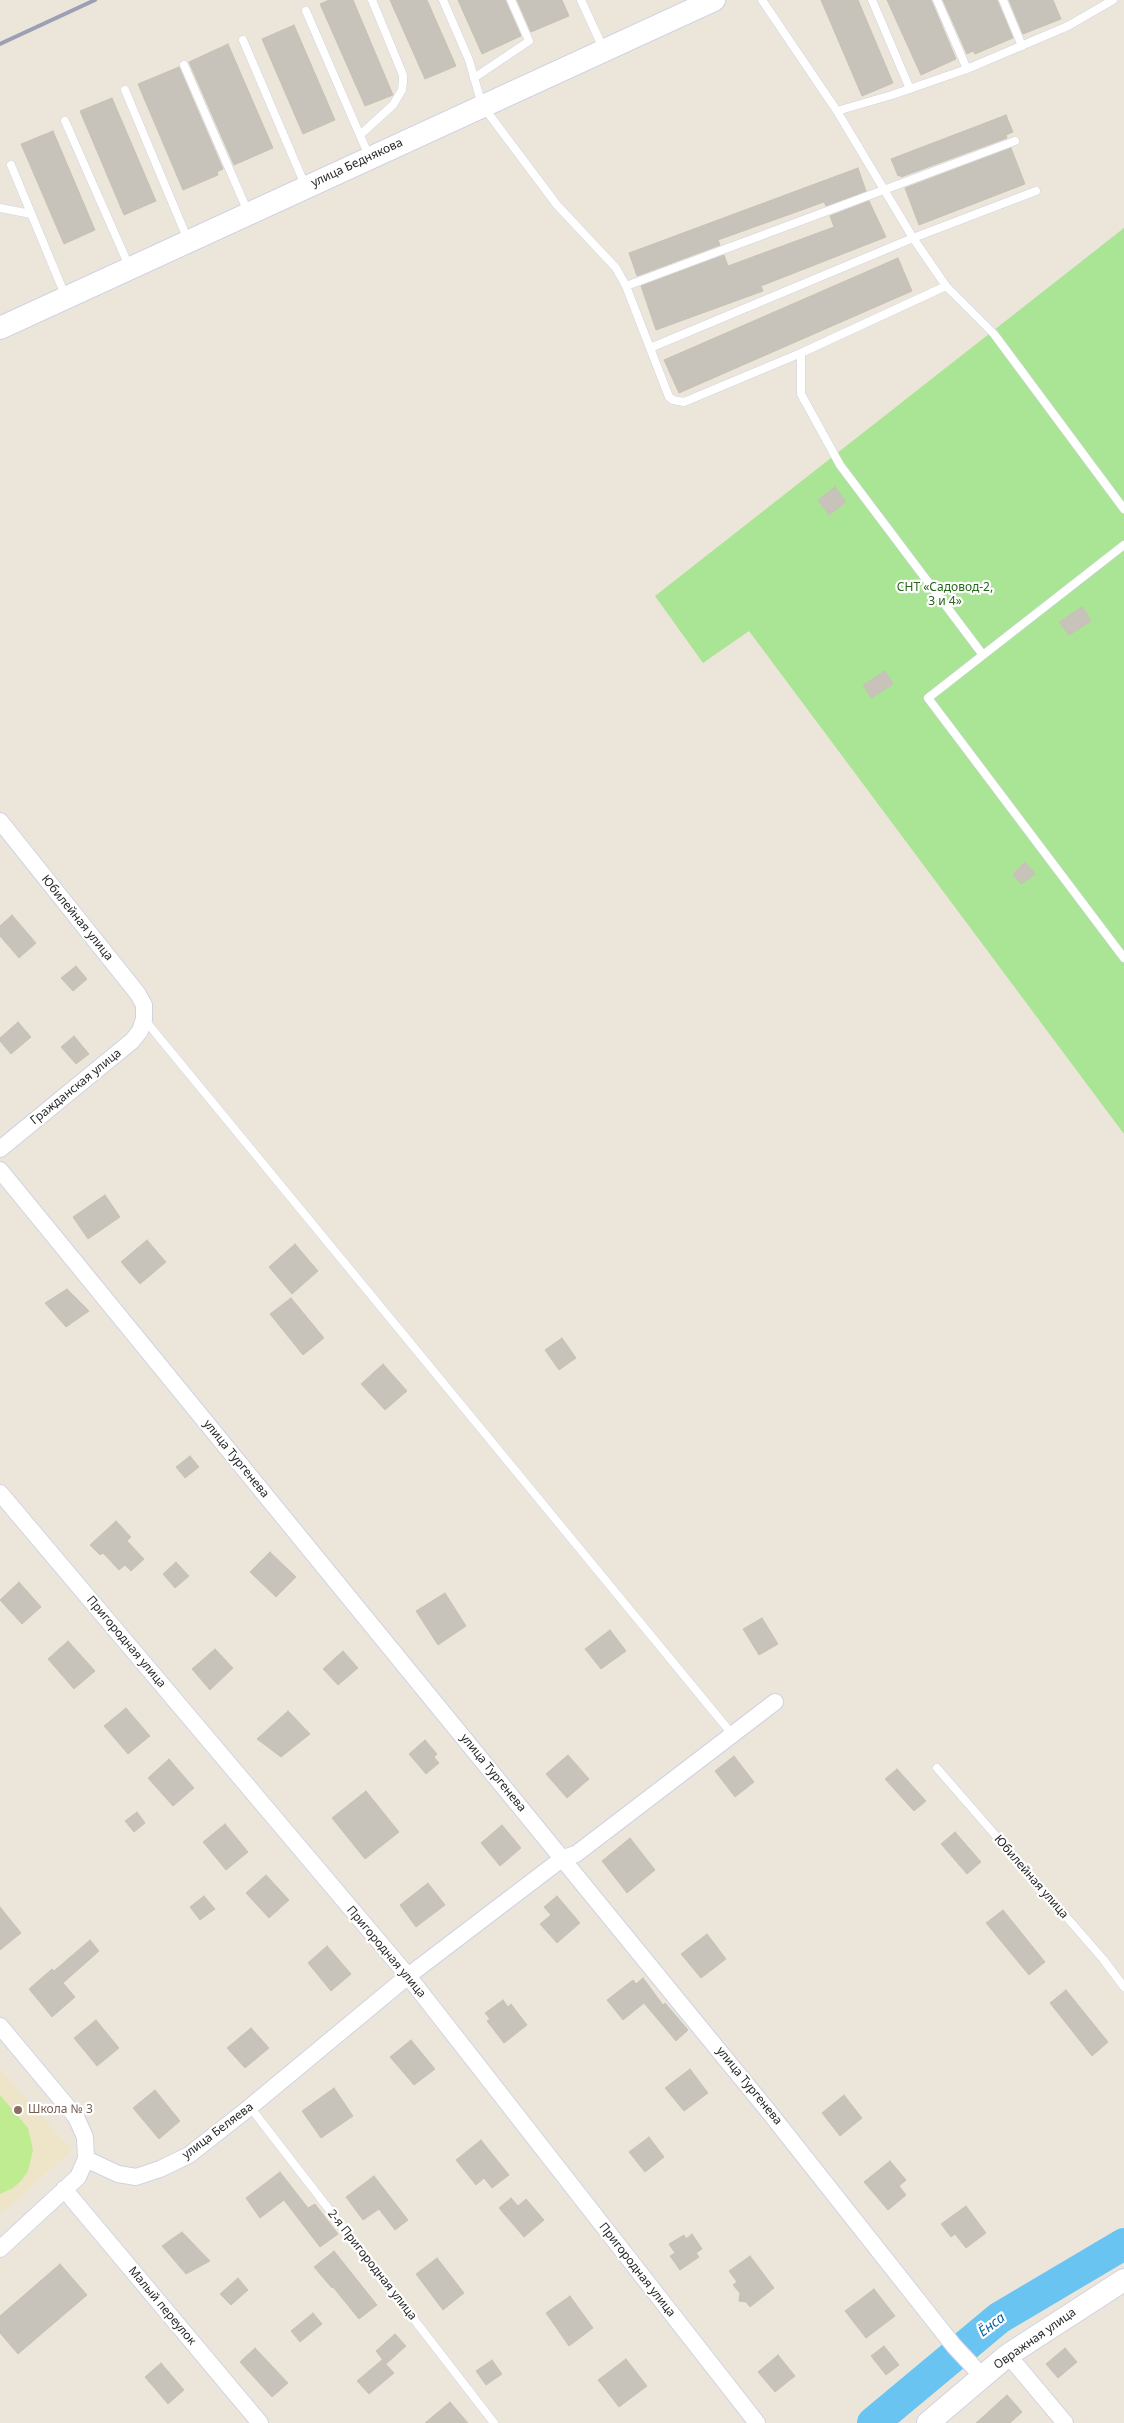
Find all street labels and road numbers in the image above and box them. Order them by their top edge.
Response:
street label: улица Беднякова [309,135,405,191]
street label: Юбилейная улица [38,872,116,964]
street label: Гражданская улица [28,1046,124,1128]
street label: улица Тургенева [200,1417,272,1501]
street label: Пригородная улица [83,1593,169,1691]
street label: улица Тургенева [457,1731,529,1815]
street label: Юбилейная улица [991,1832,1071,1922]
street label: Пригородная улица [343,1903,429,2001]
street label: улица Тургенева [713,2044,785,2128]
street label: улица Беляева [180,2100,256,2162]
street label: 2-я Пригородная улица [324,2207,420,2323]
street label: Пригородная улица [596,2220,678,2320]
street label: Малый переулок [125,2264,199,2348]
street label: Овражная улица [991,2305,1079,2373]

